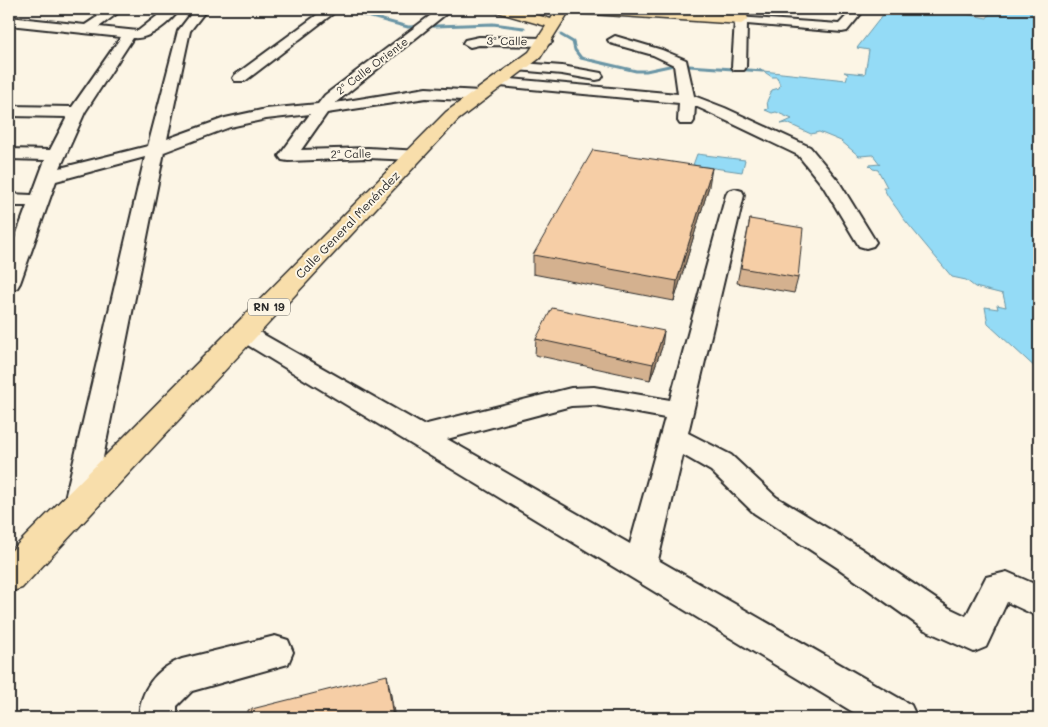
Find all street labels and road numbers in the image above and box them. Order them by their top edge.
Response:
street label: 3ª Calle [486,33,528,48]
street label: 2ª Calle Oriente [333,34,411,98]
street label: 2ª Calle [331,146,372,161]
street label: Calle General Menéndez [292,167,403,281]
road number: RN 19 [248,298,290,316]

